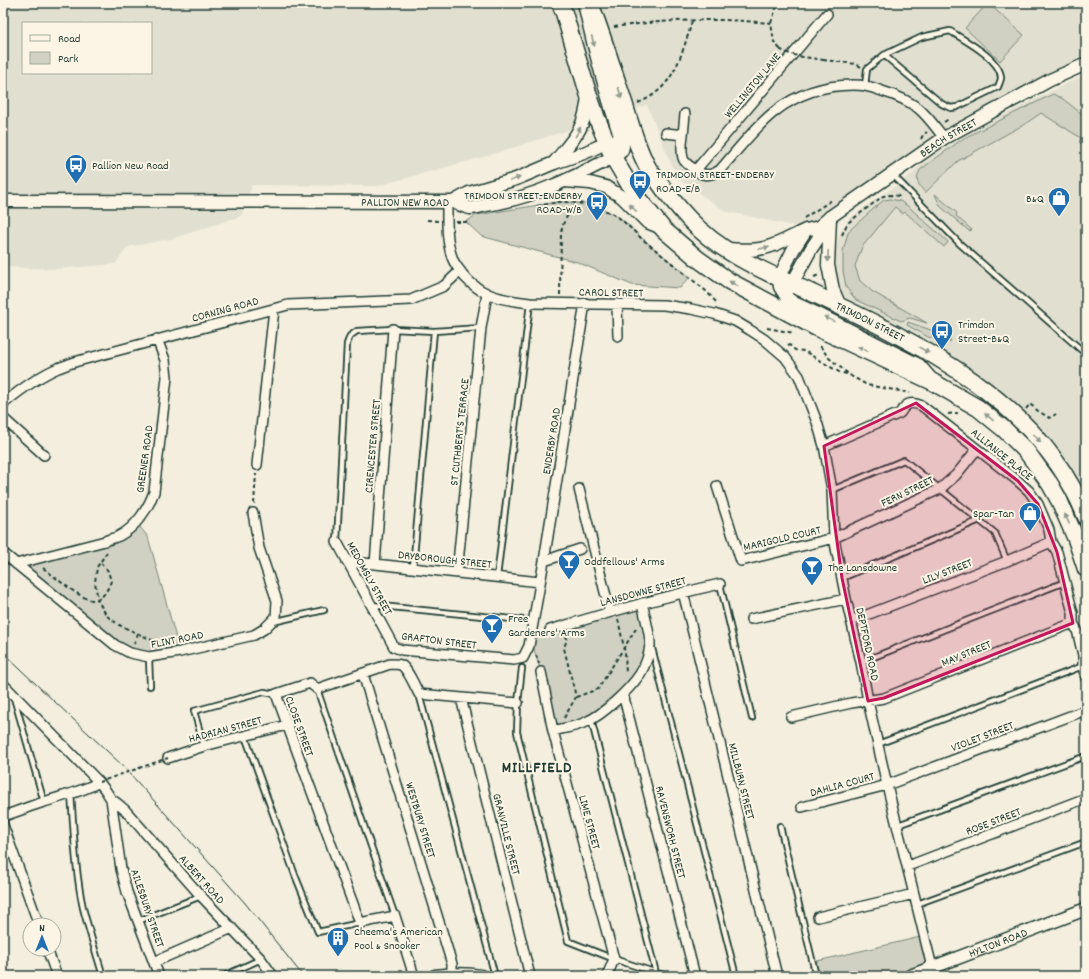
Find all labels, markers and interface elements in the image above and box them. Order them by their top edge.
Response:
legend [22,22,152,74]
text: Road [58,31,80,48]
one-way arrow [590,35,596,47]
street label: WELLINGTON LANE [721,49,786,122]
text: Park [58,51,79,68]
one-way arrow [618,87,624,99]
street label: BEACH STREET [917,115,981,162]
one-way arrow [575,126,581,138]
bus stop icon: Pallion New Road [63,152,89,185]
place label: Pallion New Road [92,158,169,175]
place label: TRIMDON STREET-ENDERBY ROAD-E/B [656,167,774,198]
bus stop icon: TRIMDON STREET-ENDERBY ROAD-E/B [627,168,653,201]
one-way arrow [509,176,521,182]
shop icon: B&Q [1046,185,1072,218]
place label: TRIMDON STREET-ENDERBY ROAD-W/B [464,188,583,219]
bus stop icon: TRIMDON STREET-ENDERBY ROAD-W/B [584,189,610,222]
place label: B&Q [1026,191,1044,208]
street label: PALLION NEW ROAD [361,195,449,212]
one-way arrow [628,203,638,213]
one-way arrow [757,244,770,250]
one-way arrow [825,250,831,263]
one-way arrow [728,281,740,288]
street label: CAROL STREET [579,284,644,303]
street label: CORNING ROAD [190,293,261,328]
street label: TRIMDON STREET [832,298,907,347]
one-way arrow [823,316,835,322]
place label: Trimdon Street-B&Q [958,317,1009,348]
bus stop icon: Trimdon Street-B&Q [929,318,955,351]
one-way arrow [857,346,869,352]
one-way arrow [918,347,930,353]
street label: ST CUTHBERT'S TERRACE [446,377,475,487]
street label: CIRENCESTER STREET [361,398,386,494]
street label: ENDERBY ROAD [539,407,566,476]
one-way arrow [984,413,995,421]
street label: GREENER ROAD [132,424,159,494]
street label: ALLIANCE PLACE [967,425,1036,486]
one-way arrow [1033,432,1042,443]
street label: FERN STREET [878,472,937,512]
shop icon: Spar-Tan [1017,500,1043,533]
place label: Spar-Tan [973,506,1014,523]
one-way arrow [1064,513,1071,525]
street label: MARIGOLD COURT [742,522,823,557]
street label: MEDOMSLY STREET [341,539,396,619]
street label: DRYBOROUGH STREET [397,547,493,574]
bar icon: Oddfellows' Arms [556,548,582,581]
place label: Oddfellows' Arms [584,554,665,571]
bar icon: The Lansdowne [799,554,825,587]
street label: LILY STREET [920,555,975,590]
place label: The Lansdowne [828,560,897,577]
street label: LANSDOWNE STREET [598,573,688,612]
street label: DEPTFORD ROAD [850,606,883,682]
place label: Free Gardeners' Arms [508,611,585,642]
bar icon: Free Gardeners' Arms [479,612,505,645]
street label: FLINT ROAD [150,627,205,654]
street label: GRAFTON STREET [400,628,478,655]
street label: MAY STREET [939,637,994,672]
street label: CLOSE STREET [280,694,317,759]
street label: HADRIAN STREET [187,712,264,748]
street label: VIOLET STREET [949,718,1017,757]
street label: MILLBURN STREET [723,741,758,822]
district label: MILLFIELD [502,757,572,780]
street label: DAHLIA COURT [808,769,877,802]
street label: WESTBURY STREET [400,780,439,861]
street label: RAVENSWORH STREET [650,784,689,881]
street label: GRANVILLE STREET [487,792,524,877]
street label: LIME STREET [573,793,604,852]
street label: ROSE STREET [963,804,1024,841]
street label: ALBERT ROAD [174,851,228,909]
street label: AILESBURY STREET [125,867,168,950]
north arrow [22,917,62,957]
text: N [39,921,45,937]
place label: Cheema's American Pool & Snooker [354,924,443,955]
building icon: Cheema's American Pool & Snooker [325,925,351,958]
street label: HYLTON ROAD [967,925,1030,963]

